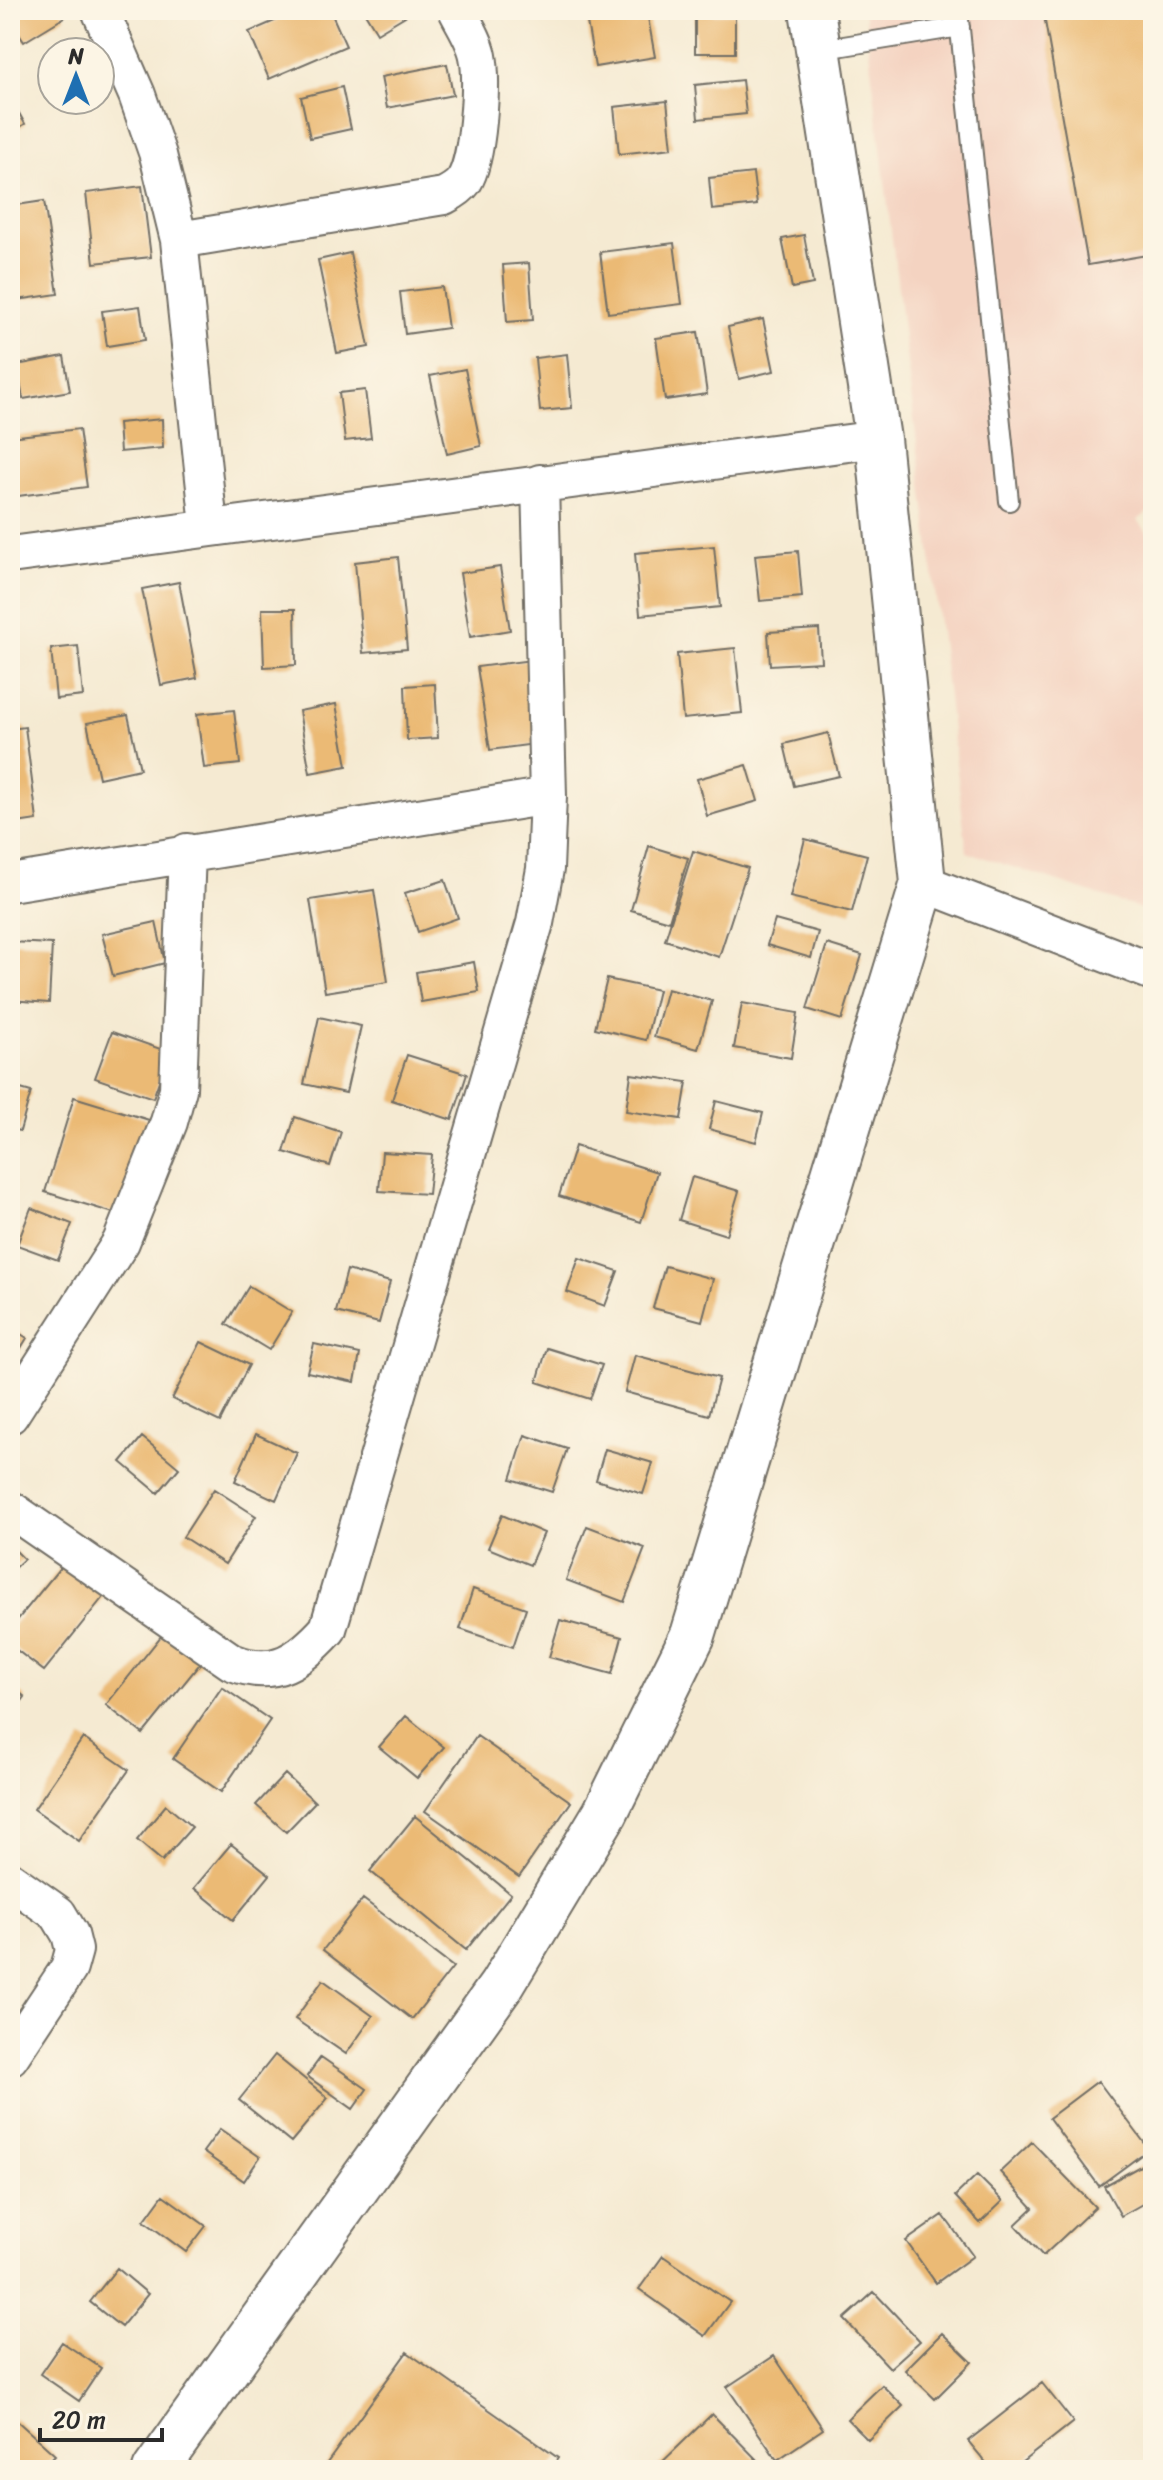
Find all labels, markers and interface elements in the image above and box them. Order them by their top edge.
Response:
north arrow [36,36,116,116]
text: N [67,37,84,76]
scale bar [40,2392,162,2442]
text: 20 m [52,2399,106,2441]

